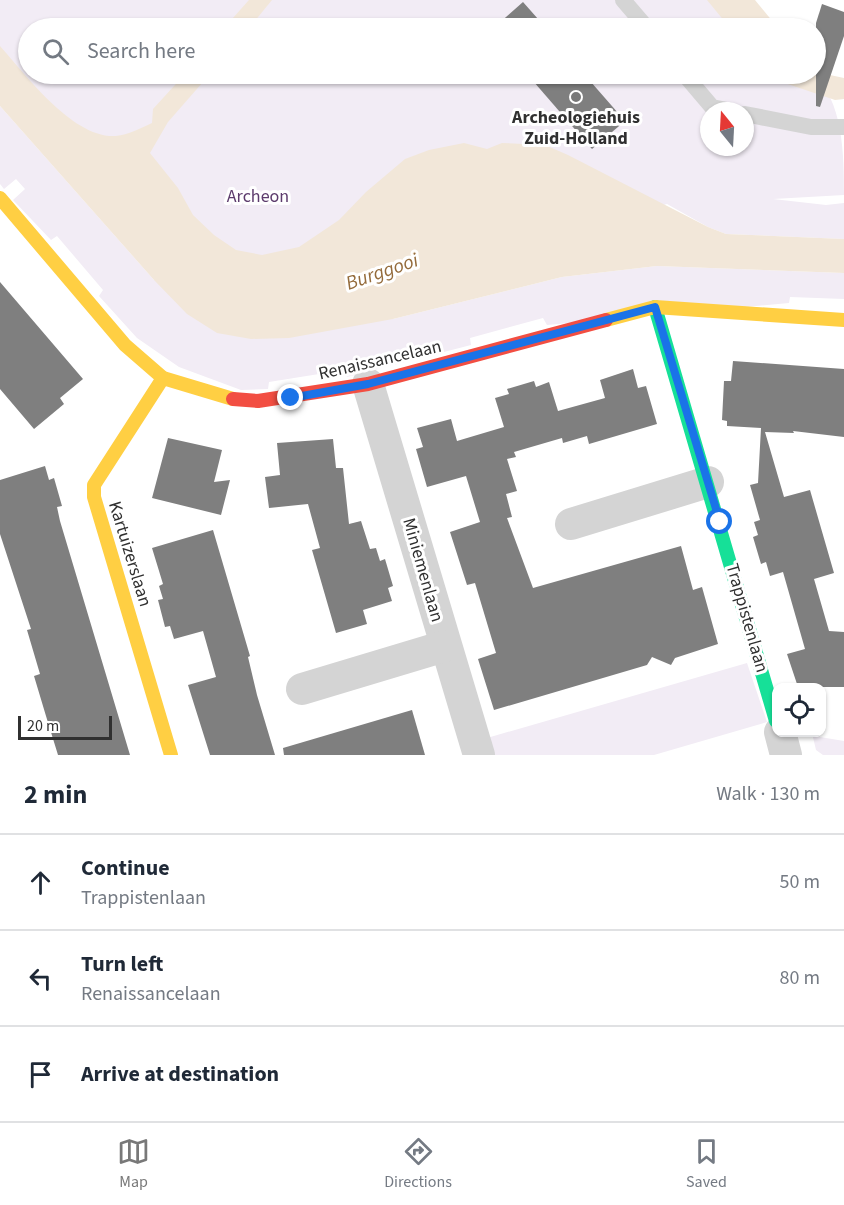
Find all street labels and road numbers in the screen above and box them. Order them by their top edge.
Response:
street label: Renaissancelaan [316,334,444,386]
street label: Kartuizerslaan [102,498,158,610]
street label: Miniemenlaan [396,515,450,625]
street label: Trappistenlaan [719,560,775,676]

